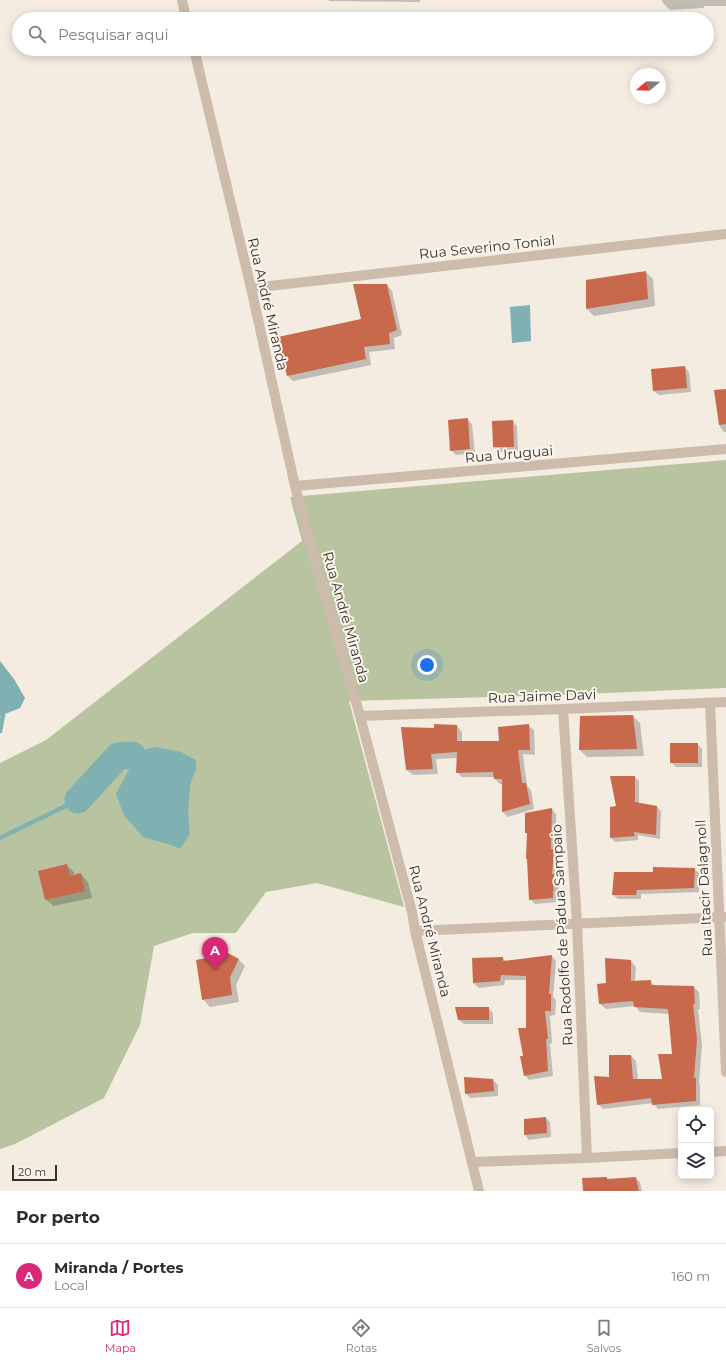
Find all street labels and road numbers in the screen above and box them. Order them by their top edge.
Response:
street label: Rua Severino Tonial [418,231,556,263]
street label: Rua André Miranda [244,236,292,372]
street label: Rua Uruguai [464,441,554,467]
street label: Rua André Miranda [319,549,373,685]
street label: Rua Jaime Davi [487,685,597,707]
street label: Rua Itacir Dalagnoll [691,819,717,957]
street label: Rua Rodolfo de Pádua Sampaio [547,823,577,1046]
street label: Rua André Miranda [405,863,455,999]

